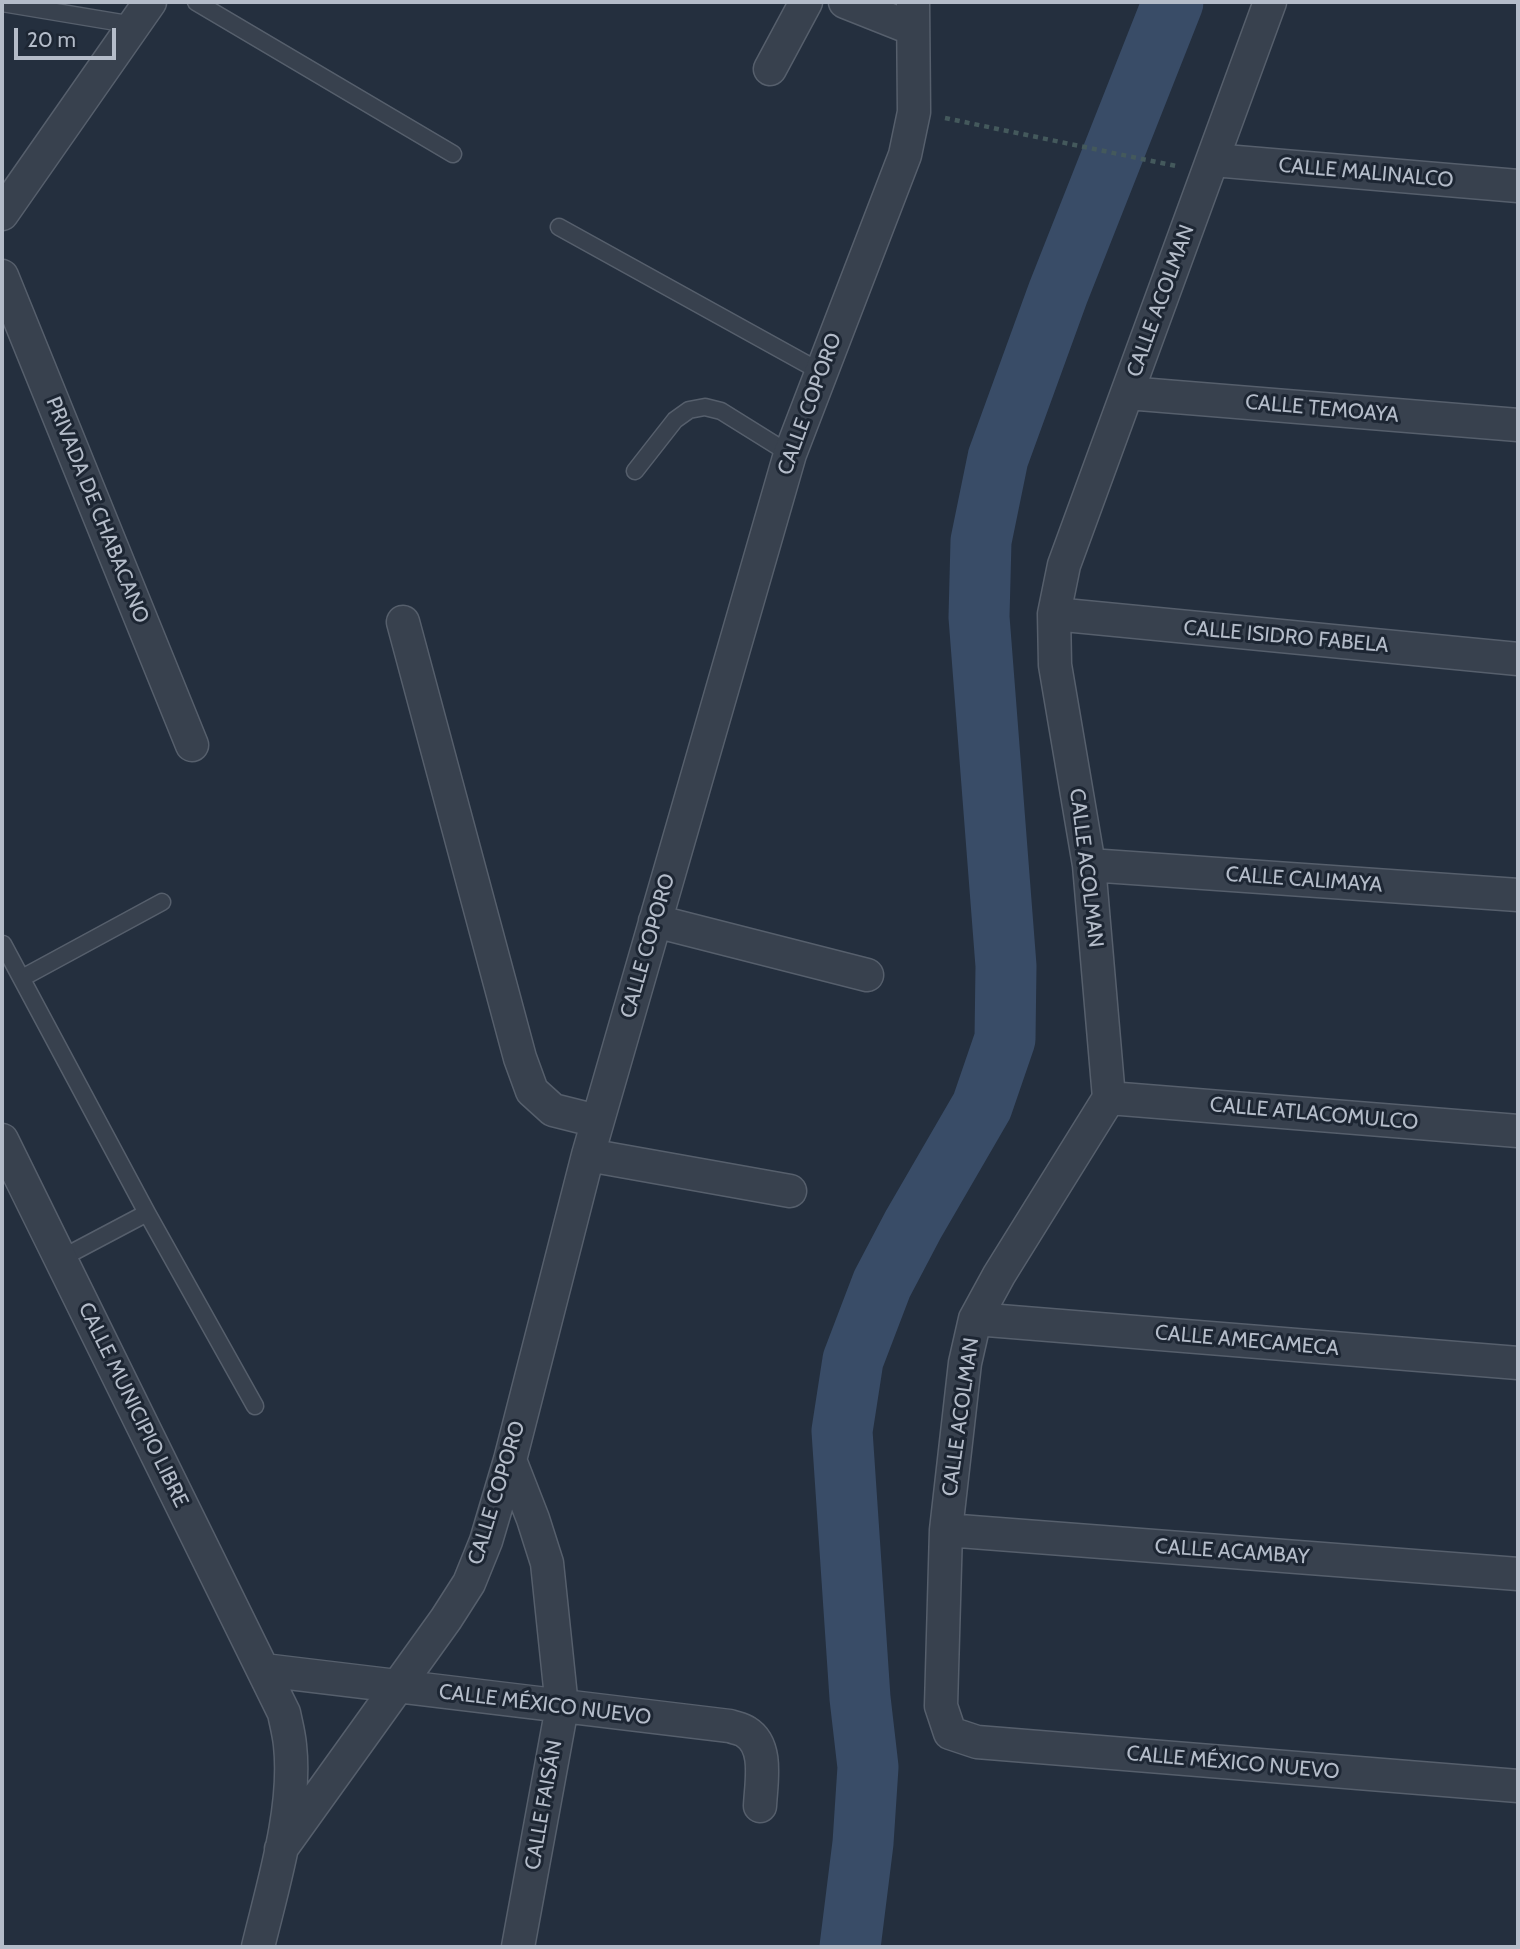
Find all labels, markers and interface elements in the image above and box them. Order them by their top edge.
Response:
scale bar [18,14,119,58]
text: 20 m [27,27,76,52]
street label: CALLE MALINALCO [1277,153,1455,193]
street label: CALLE ACOLMAN [1122,221,1200,381]
street label: CALLE COPORO [773,330,847,478]
street label: CALLE TEMOAYA [1244,390,1400,428]
street label: PRIVADA DE CHABACANO [40,393,154,627]
street label: CALLE ISIDRO FABELA [1183,615,1389,659]
street label: CALLE ACOLMAN [1064,787,1108,949]
street label: CALLE CALIMAYA [1225,862,1383,898]
street label: CALLE COPORO [615,871,681,1021]
street label: CALLE ATLACOMULCO [1209,1092,1419,1136]
street label: CALLE MUNICIPIO LIBRE [72,1298,194,1512]
street label: CALLE AMECAMECA [1154,1320,1340,1362]
street label: CALLE ACOLMAN [937,1336,985,1498]
street label: CALLE COPORO [463,1418,531,1568]
street label: CALLE ACAMBAY [1154,1534,1310,1570]
street label: CALLE MÉXICO NUEVO [437,1679,653,1731]
street label: CALLE FAISÁN [520,1738,568,1872]
street label: CALLE MÉXICO NUEVO [1126,1741,1340,1785]

